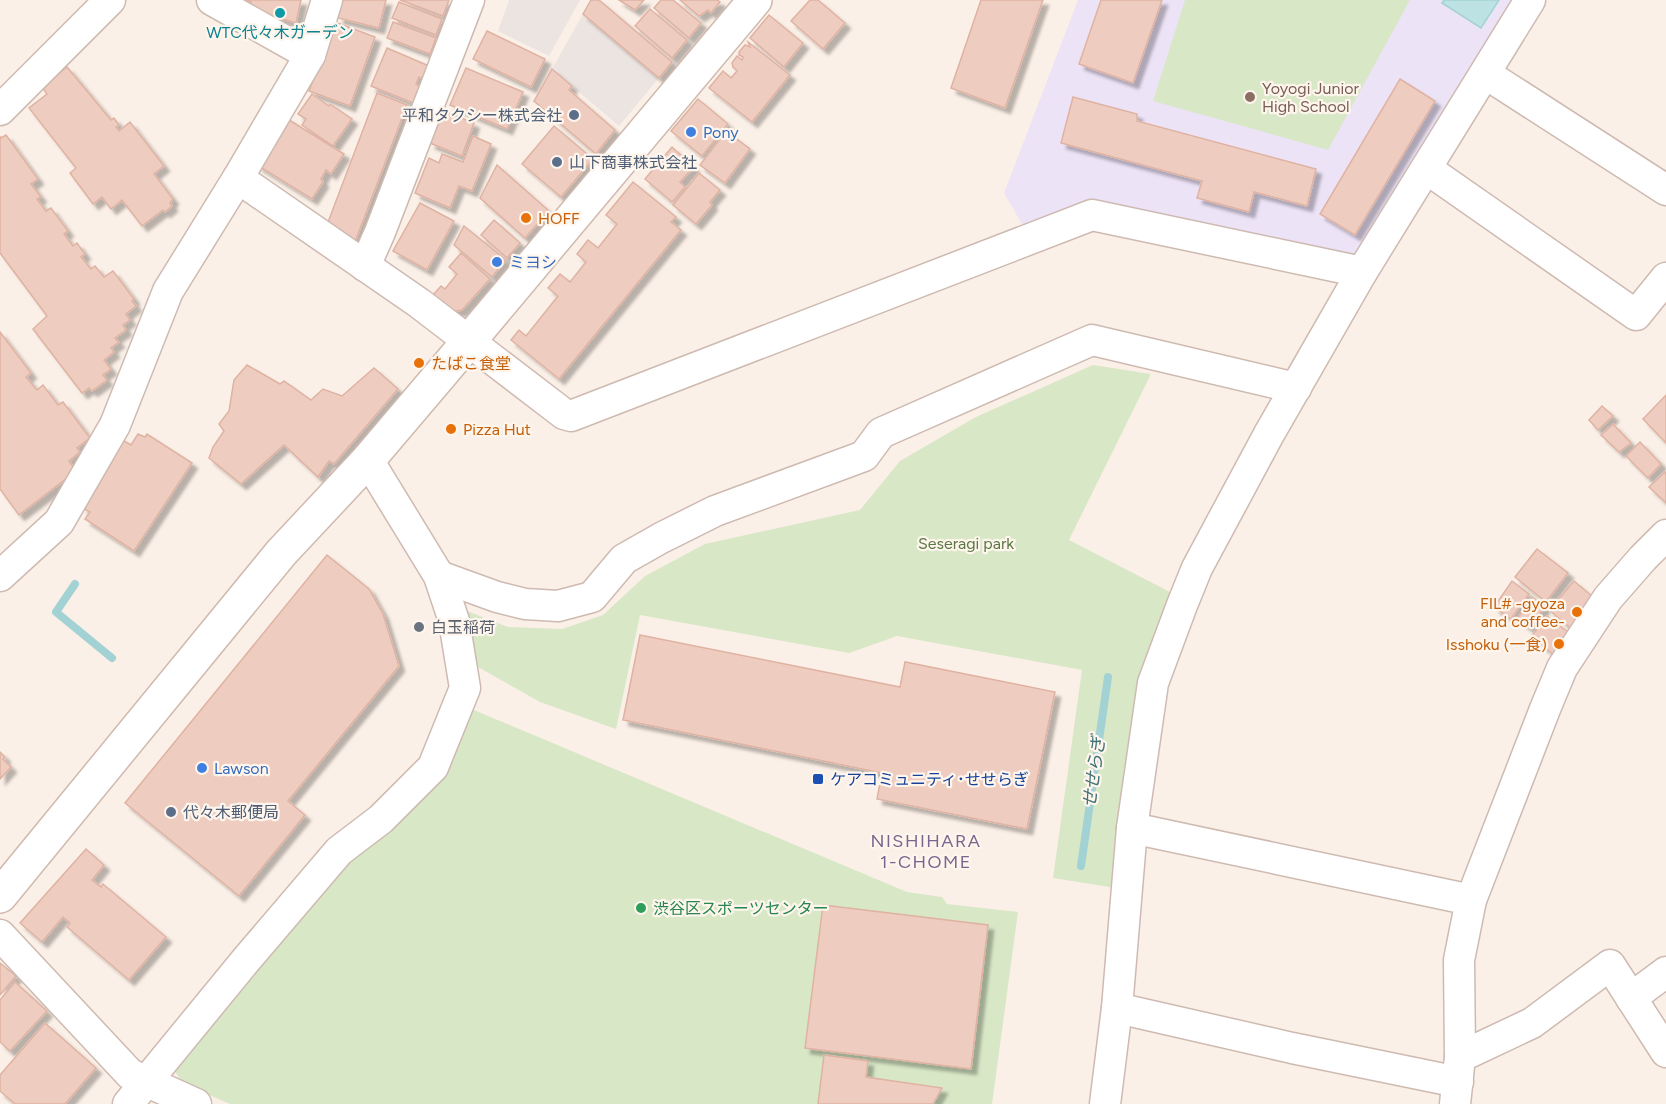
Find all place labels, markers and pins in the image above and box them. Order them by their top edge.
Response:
marker: WTC代々木ガーデン [273,6,287,20]
place label: WTC代々木ガーデン [206,23,354,42]
place label: Yoyogi Junior High School [1262,79,1359,116]
marker: Yoyogi Junior High School [1243,90,1257,104]
place label: 平和タクシー株式会社 [402,106,562,125]
marker: 平和タクシー株式会社 [567,108,581,122]
place label: Pony [703,123,739,142]
marker: Pony [684,125,698,139]
place label: 山下商事株式会社 [569,153,697,172]
marker: 山下商事株式会社 [550,155,564,169]
place label: HOFF [538,209,580,228]
marker: HOFF [519,211,533,225]
place label: ミヨシ [509,253,557,272]
marker: ミヨシ [490,255,504,269]
place label: たばこ食堂 [431,354,511,373]
marker: たばこ食堂 [412,356,426,370]
place label: Pizza Hut [463,420,531,439]
marker: Pizza Hut [444,422,458,436]
place label: FIL# -gyoza and coffee- [1480,594,1565,631]
marker: FIL# -gyoza and coffee- [1570,605,1584,619]
place label: 白玉稲荷 [431,618,495,637]
marker: 白玉稲荷 [412,620,426,634]
place label: Isshoku (一食) [1446,635,1547,654]
marker: Isshoku (一食) [1552,637,1566,651]
place label: Lawson [214,759,269,778]
marker: Lawson [195,761,209,775]
place label: ケアコミュニティ･せせらぎ [830,770,1029,789]
marker: ケアコミュニティ･せせらぎ [811,772,825,786]
place label: 代々木郵便局 [183,803,279,822]
marker: 代々木郵便局 [164,805,178,819]
place label: 渋谷区スポーツセンター [653,899,829,918]
marker: 渋谷区スポーツセンター [634,901,648,915]

